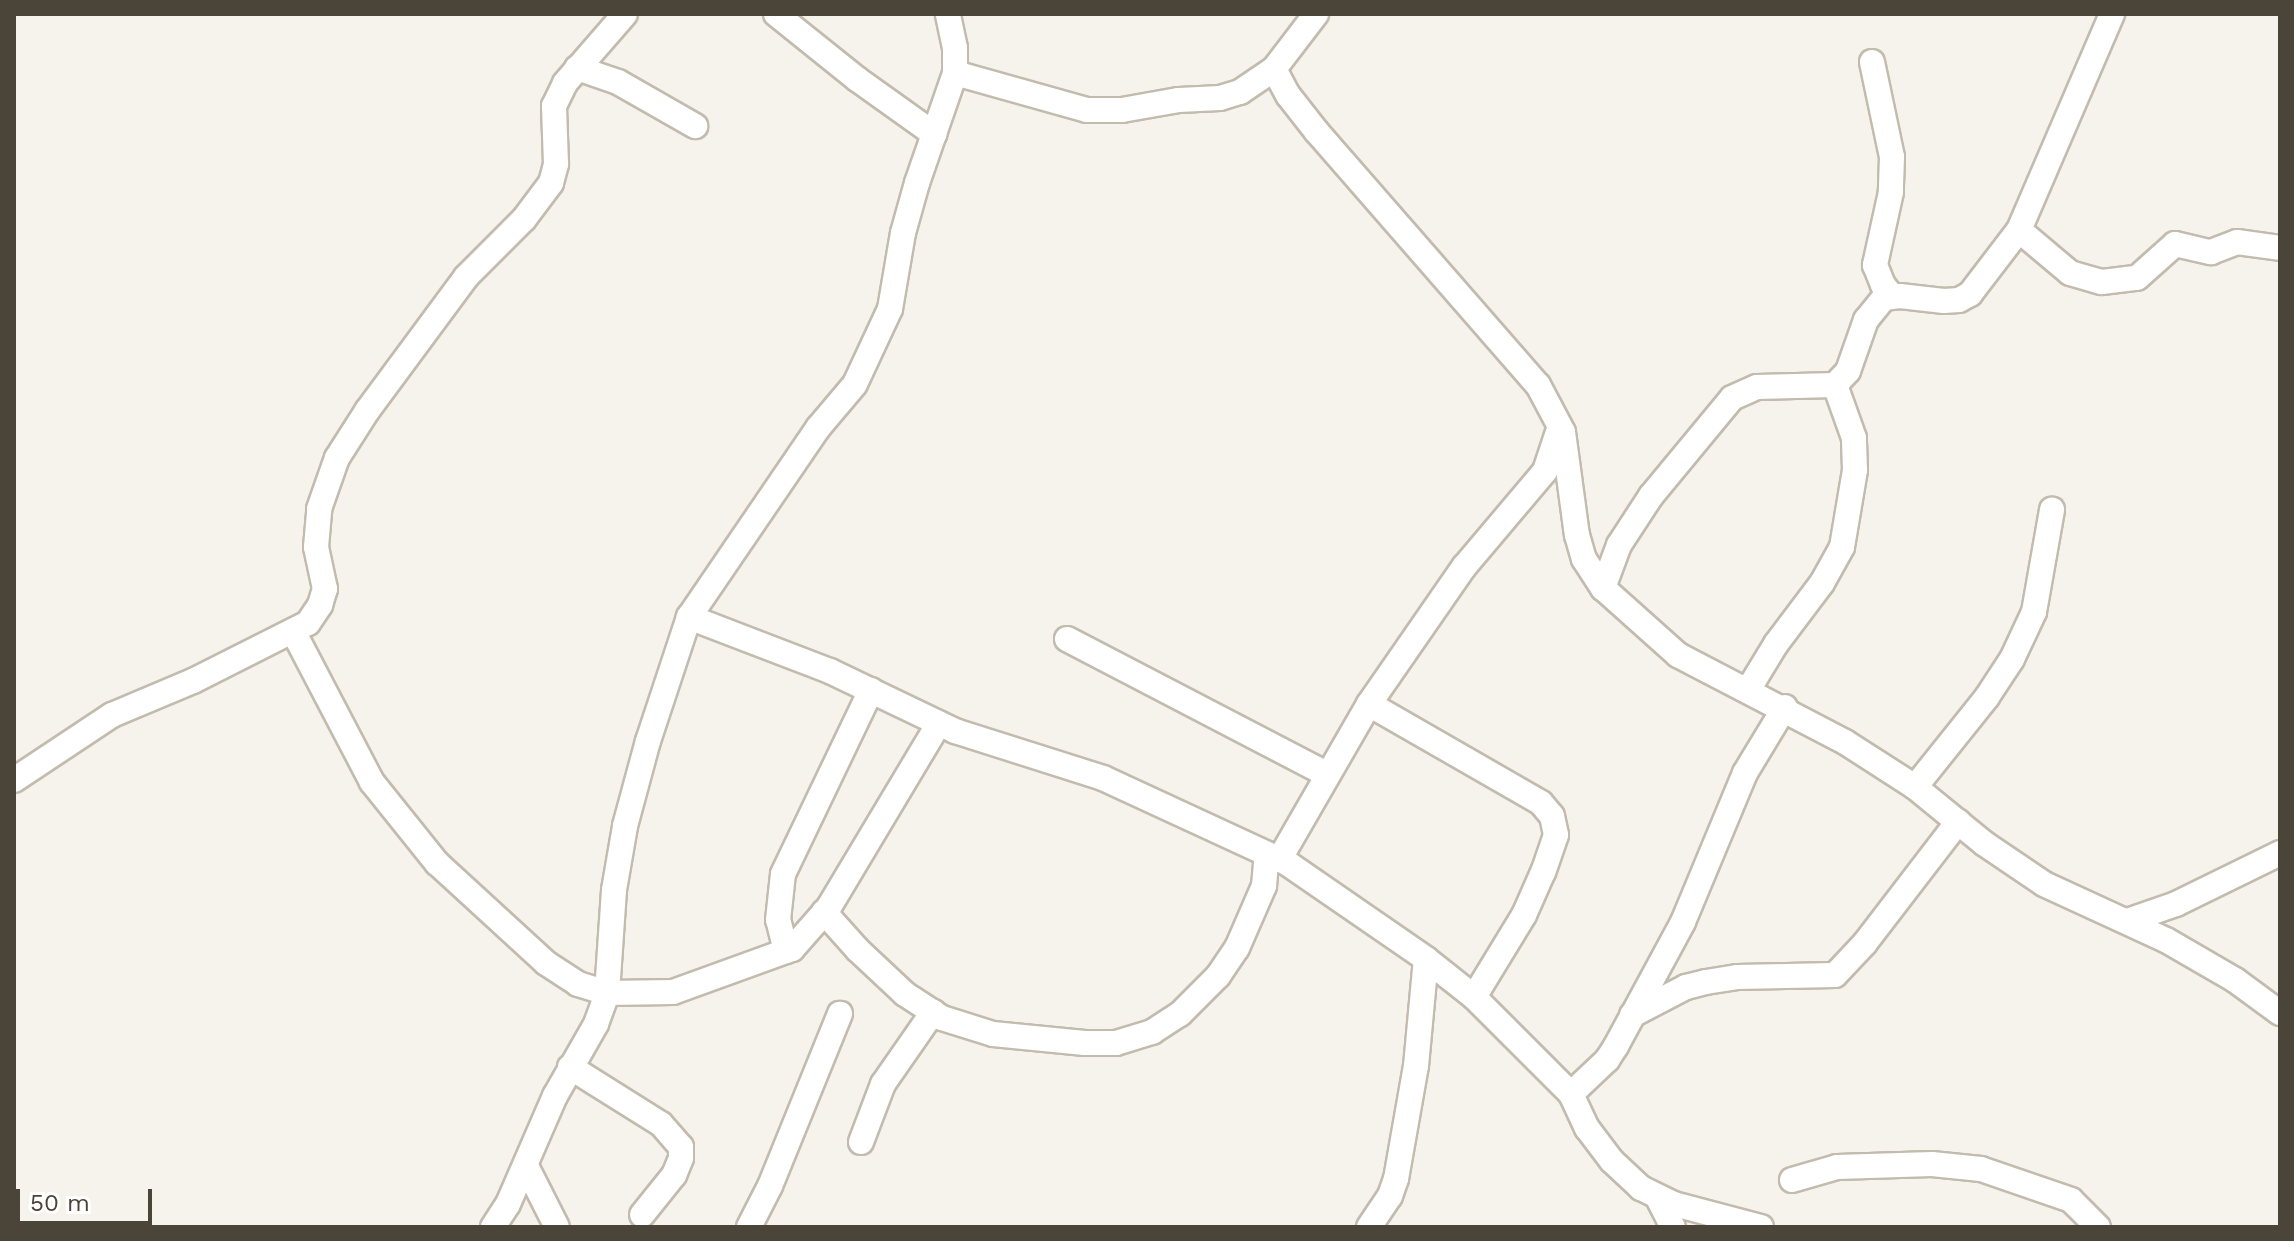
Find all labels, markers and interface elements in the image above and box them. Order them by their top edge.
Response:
scale bar [20,1173,156,1223]
text: 50 m [30,1189,90,1217]

